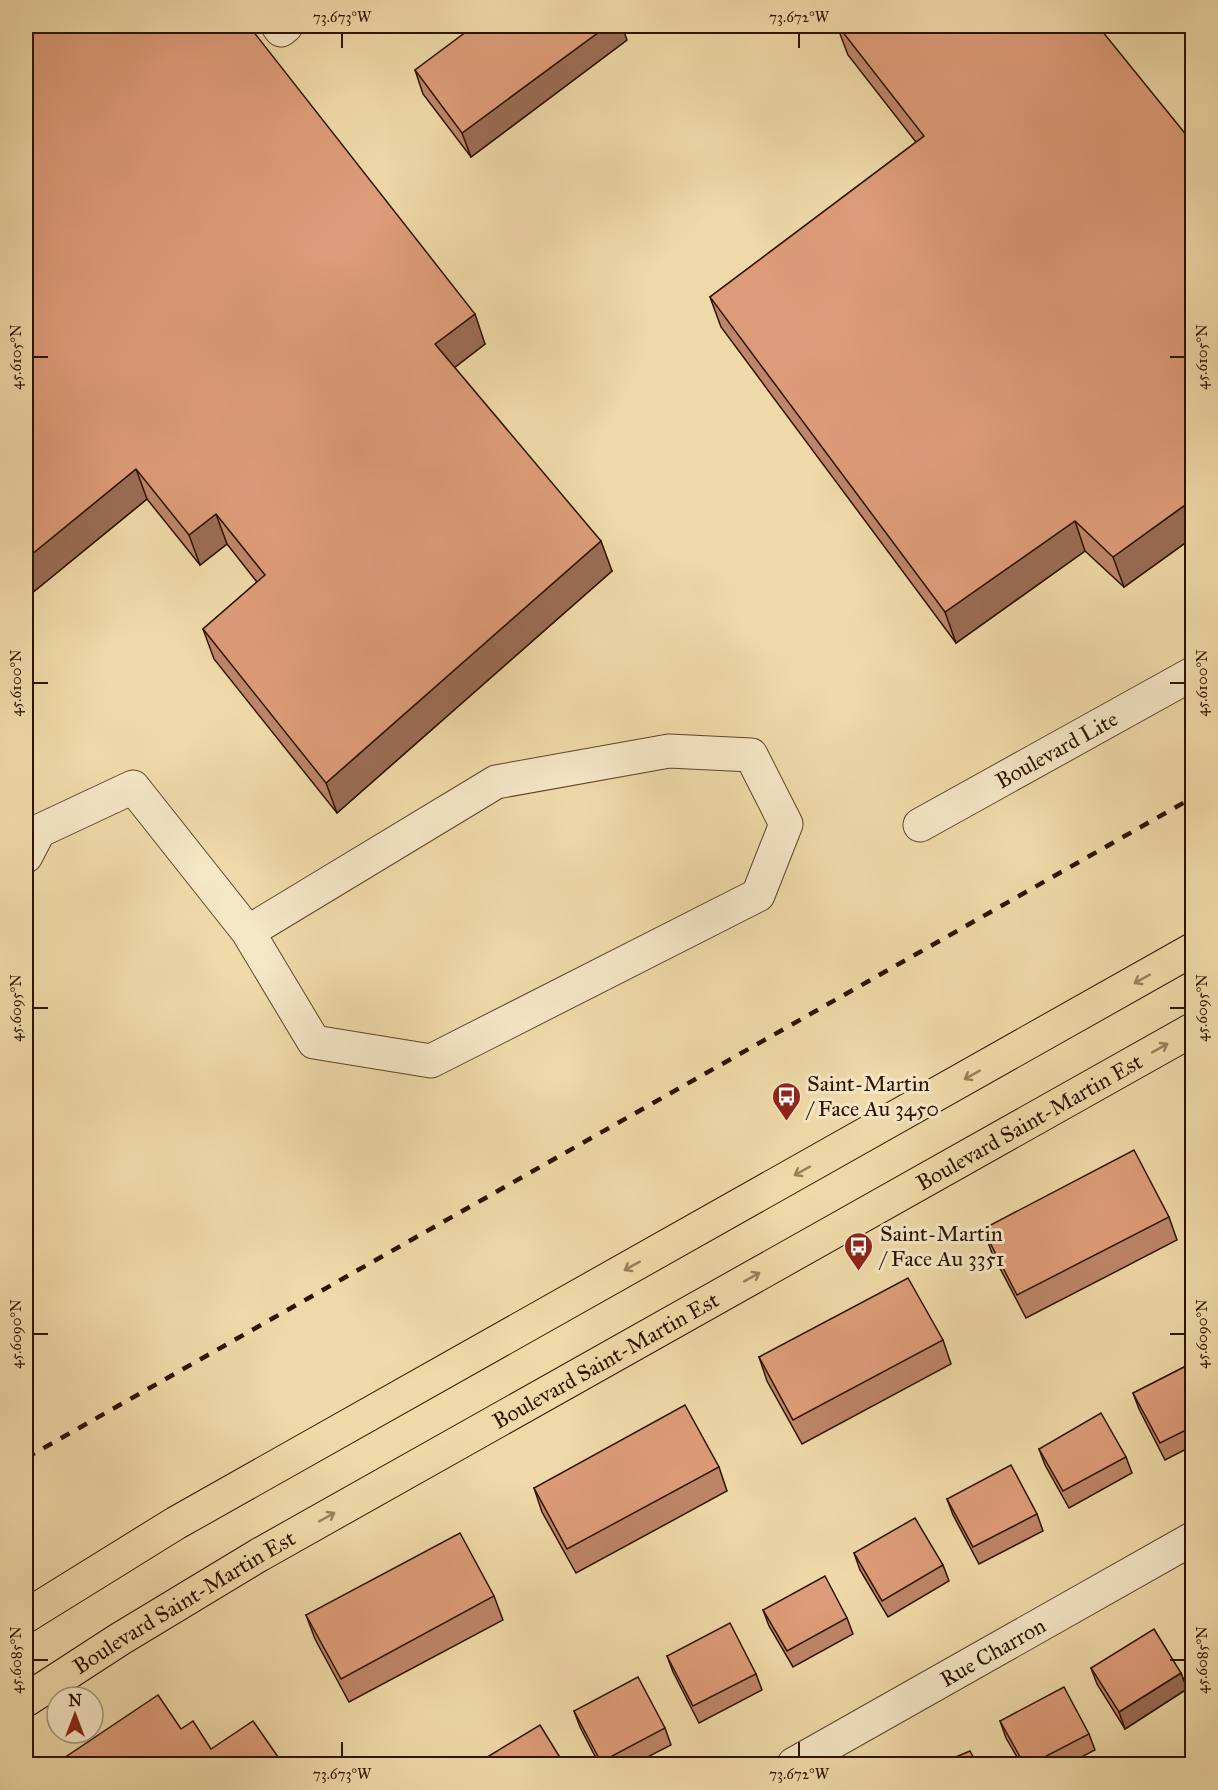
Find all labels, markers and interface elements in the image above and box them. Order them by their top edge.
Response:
text: 73.673°W [313,8,372,26]
text: 73.672°W [769,8,830,26]
text: 45.6105°N [7,324,25,390]
text: 45.6105°N [1193,324,1211,390]
text: 45.6100°N [7,649,25,717]
text: 45.6100°N [1193,649,1211,717]
street label: Boulevard Lite [991,705,1122,794]
text: 45.6095°N [7,974,25,1042]
one-way arrow [1133,974,1151,985]
text: 45.6095°N [1193,974,1211,1042]
one-way arrow [1152,1041,1169,1053]
street label: Boulevard Saint-Martin Est [911,1048,1147,1197]
one-way arrow [964,1069,981,1081]
place label: Saint-Martin / Face Au 3450 [805,1070,939,1122]
bus stop icon: Saint-Martin / Face Au 3450 [770,1080,802,1122]
one-way arrow [794,1165,811,1177]
place label: Saint-Martin / Face Au 3351 [878,1220,1005,1272]
bus stop icon: Saint-Martin / Face Au 3351 [843,1230,875,1272]
one-way arrow [624,1261,641,1273]
one-way arrow [743,1270,760,1282]
street label: Boulevard Saint-Martin Est [488,1286,724,1435]
text: 45.6090°N [7,1299,25,1369]
text: 45.6090°N [1193,1299,1211,1369]
one-way arrow [317,1511,335,1522]
street label: Boulevard Saint-Martin Est [68,1524,300,1680]
street label: Rue Charron [935,1612,1050,1693]
text: 45.6085°N [7,1626,25,1694]
text: 45.6085°N [1193,1626,1211,1694]
north arrow [45,1685,105,1745]
text: N [68,1691,82,1710]
text: 73.673°W [313,1765,372,1783]
text: 73.672°W [769,1765,830,1783]

